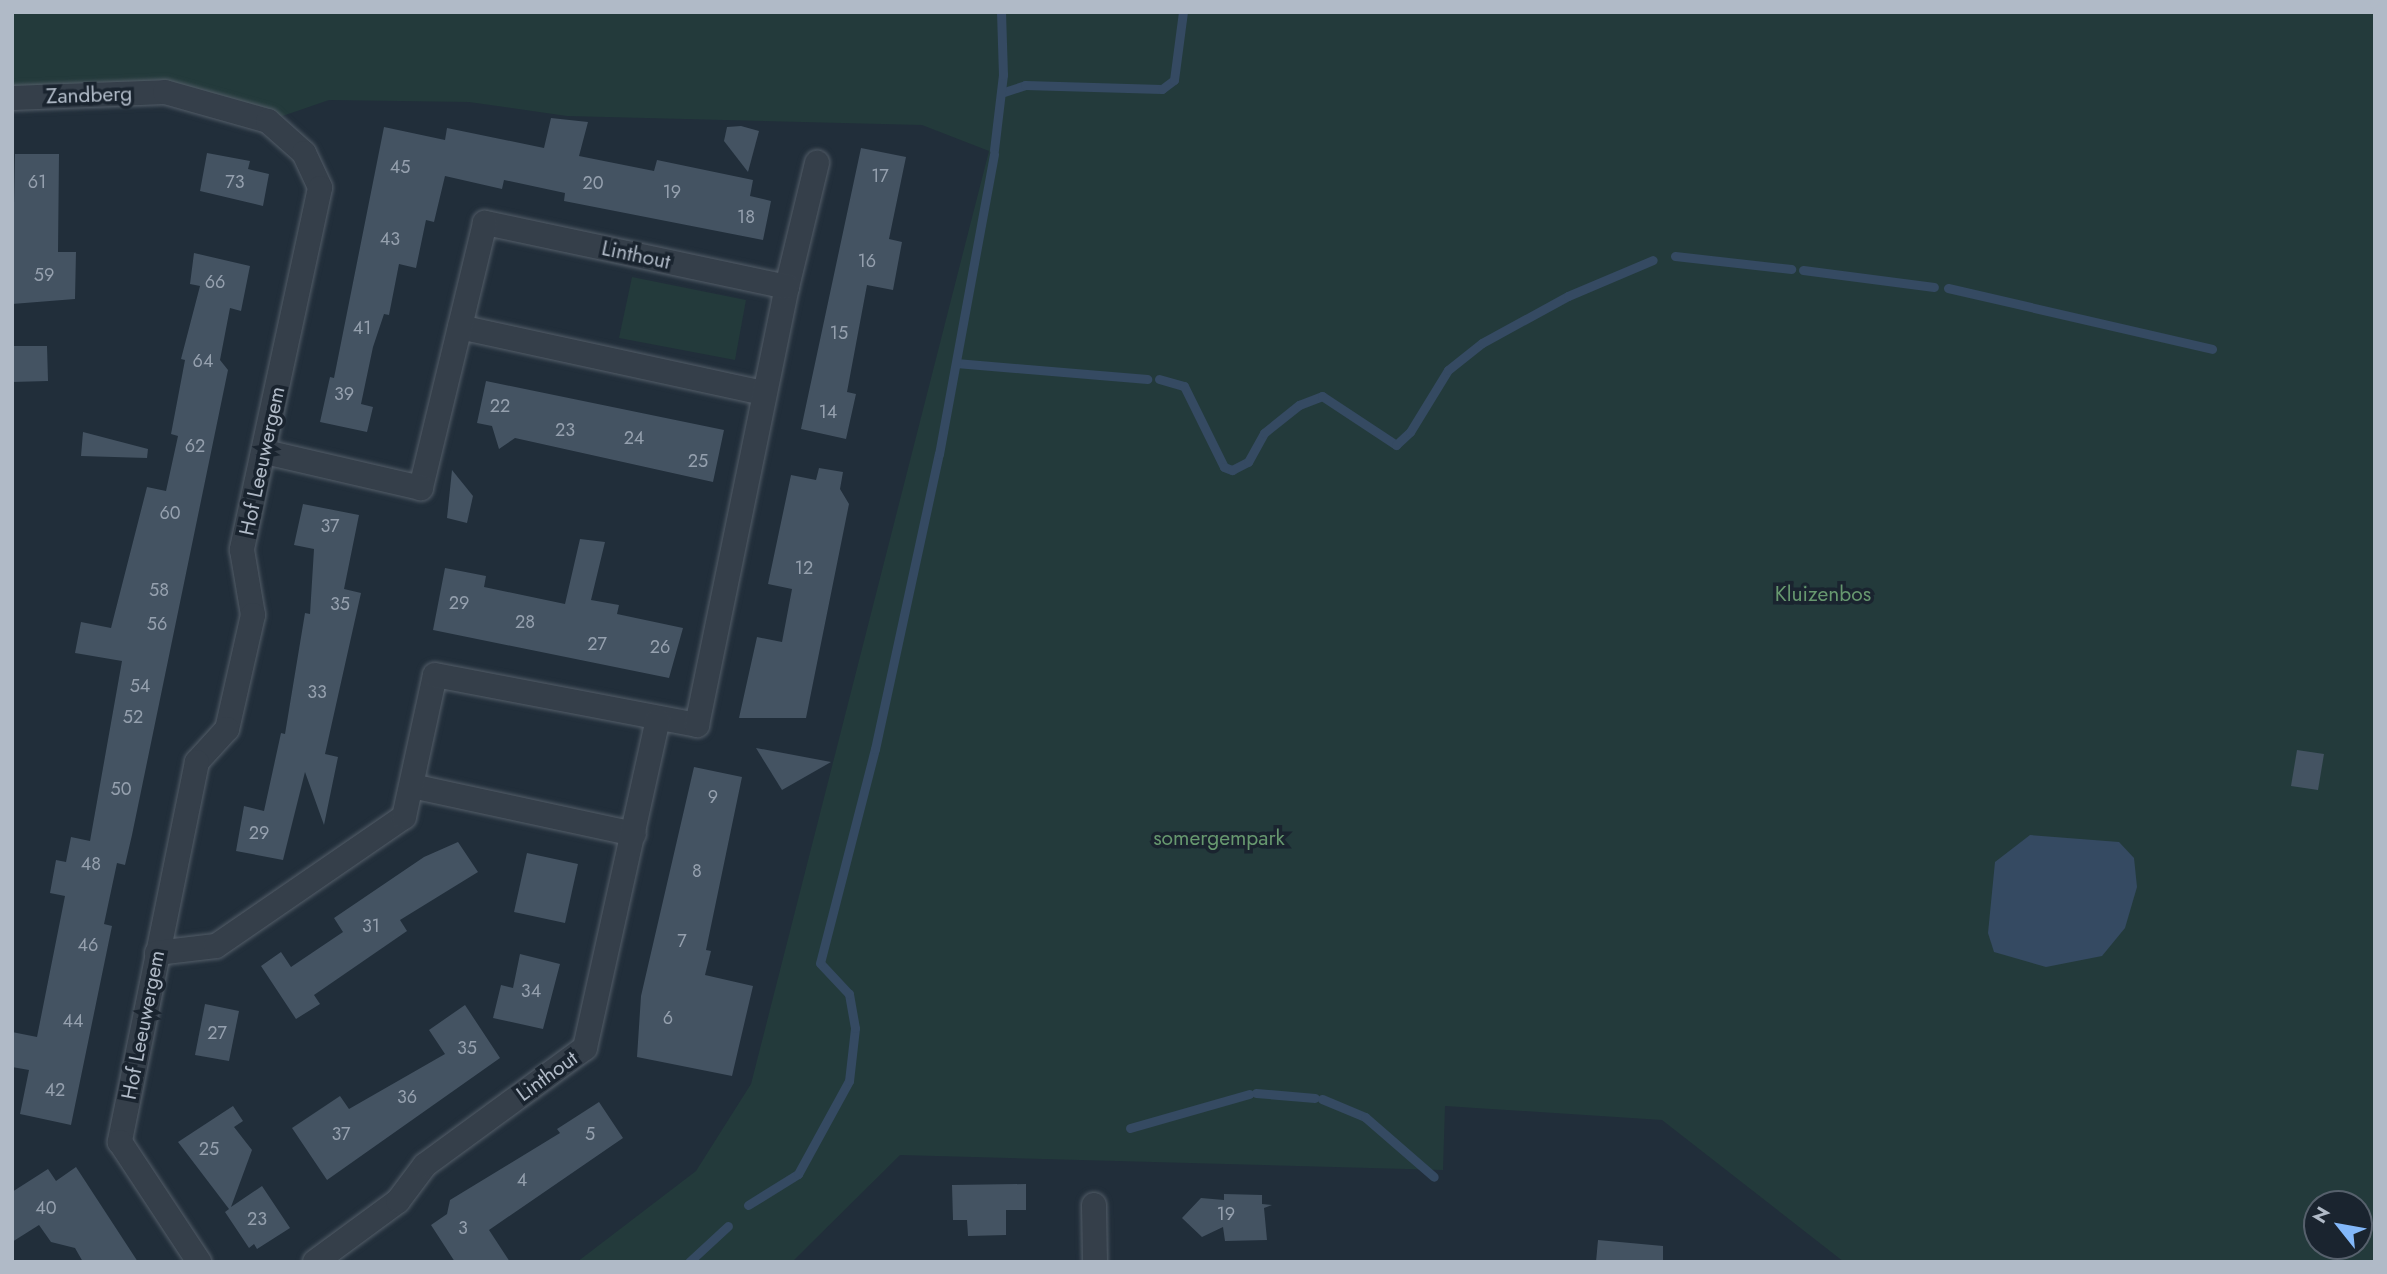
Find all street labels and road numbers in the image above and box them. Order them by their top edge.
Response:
street label: Zandberg [45,81,133,109]
street label: Linthout [599,235,673,275]
street label: Hof Leeuwergem [234,384,290,538]
street label: Hof Leeuwergem [116,948,170,1102]
street label: Linthout [511,1045,583,1107]

